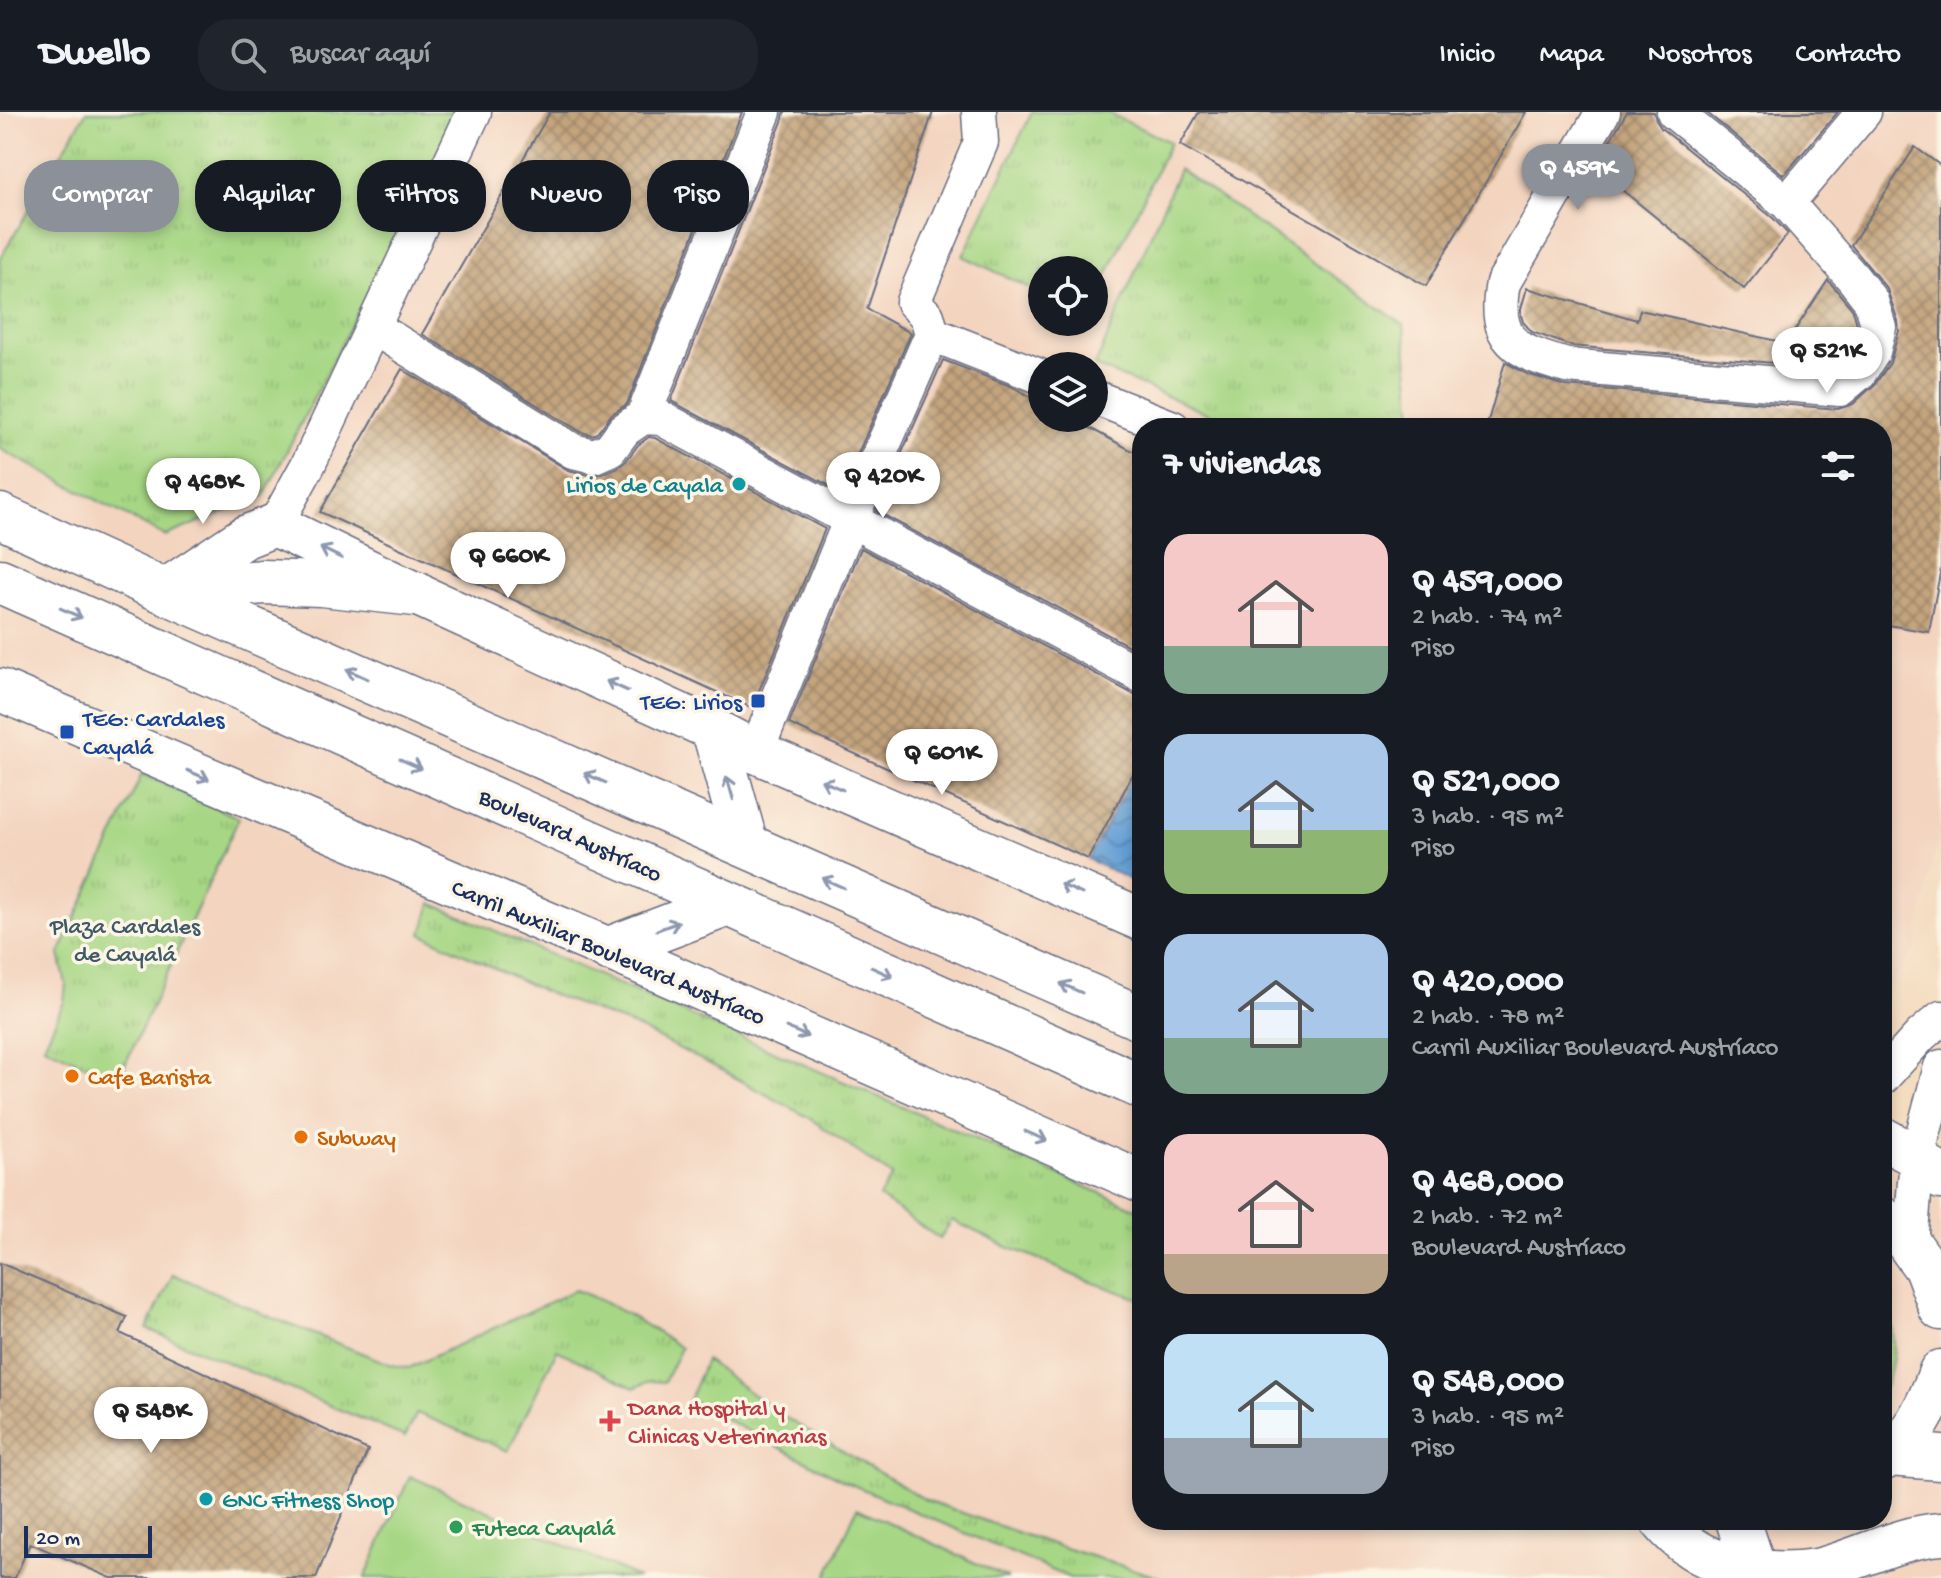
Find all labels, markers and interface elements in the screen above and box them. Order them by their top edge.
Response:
search box [198,19,758,91]
text: Dwello [40,33,150,77]
icon: search [226,33,270,77]
text: Buscar aquí [290,38,431,73]
text: Inicio [1439,39,1495,72]
text: Mapa [1539,39,1604,72]
text: Nosotros [1648,39,1752,72]
text: Contacto [1796,39,1901,72]
pin: Q 459K [1513,144,1643,212]
text: Q 459K [1540,154,1616,185]
chip: Comprar [24,160,179,232]
chip: Alquilar [195,160,341,232]
chip: Filtros [357,160,486,232]
chip: Nuevo [502,160,631,232]
chip: Piso [647,160,749,232]
map controls [1028,256,1108,432]
button: locate [1028,256,1108,336]
pin: Q 521K [1762,327,1892,395]
text: Q 521K [1790,337,1864,368]
button: layers [1028,352,1108,432]
icon: filters [1816,444,1860,488]
text: 7 viviendas [1164,446,1319,486]
pin: Q 420K [818,452,948,520]
pin: Q 468K [138,458,268,526]
text: Q 420K [844,462,922,493]
text: Q 468K [164,468,242,499]
place label: Lirios de Cayala [566,473,724,502]
marker: Lirios de Cayala [730,475,748,493]
pin: Q 660K [443,532,573,600]
text: Q 660K [468,542,548,573]
one-way arrow [319,544,343,560]
text: Q 459,000 [1412,563,1563,603]
icon: home [1228,566,1324,662]
text: 2 hab. · 74 m² [1412,603,1562,634]
one-way arrow [59,606,83,621]
text: Piso [1412,634,1455,665]
one-way arrow [345,666,369,681]
one-way arrow [606,678,630,693]
place label: TEG: Lirios [638,690,743,719]
marker: TEG: Lirios [749,692,767,710]
place label: TEG: Cardales Cayalá [81,707,225,764]
marker: TEG: Cardales Cayalá [58,723,76,741]
pin: Q 601K [877,729,1007,797]
text: Q 601K [904,739,980,770]
one-way arrow [399,757,423,772]
text: Q 521,000 [1412,763,1560,803]
icon: home [1228,766,1324,862]
one-way arrow [185,769,210,784]
one-way arrow [583,770,608,785]
one-way arrow [722,775,737,801]
one-way arrow [820,776,845,791]
street label: Boulevard Austríaco [473,783,666,891]
text: 3 hab. · 95 m² [1412,803,1564,834]
text: Piso [1412,834,1455,865]
street label: Carril Auxiliar Boulevard Austríaco [446,875,769,1034]
one-way arrow [821,875,845,890]
one-way arrow [1059,880,1083,895]
park label: Plaza Cardales de Cayalá [49,914,201,971]
one-way arrow [655,918,680,932]
text: Q 420,000 [1412,963,1564,1003]
one-way arrow [870,965,894,980]
icon: home [1228,966,1324,1062]
one-way arrow [1059,980,1083,995]
text: 2 hab. · 78 m² [1412,1003,1564,1034]
one-way arrow [785,1025,809,1040]
text: Carril Auxiliar Boulevard Austríaco [1412,1034,1778,1065]
place label: Cafe Barista [88,1065,212,1094]
marker: Cafe Barista [63,1067,81,1085]
place label: Subway [317,1126,396,1155]
marker: Subway [292,1128,310,1146]
one-way arrow [1023,1129,1047,1144]
text: Q 468,000 [1412,1163,1563,1203]
icon: home [1228,1166,1324,1262]
text: 2 hab. · 72 m² [1412,1203,1563,1234]
text: Boulevard Austríaco [1412,1234,1626,1265]
text: Q 548,000 [1412,1363,1564,1403]
icon: home [1228,1366,1324,1462]
pin: Q 548K [86,1387,216,1455]
place label: Dana Hospital y Clinicas Veterinarias [626,1396,827,1453]
text: Q 548K [112,1397,190,1428]
text: 3 hab. · 95 m² [1412,1403,1564,1434]
marker: Dana Hospital y Clinicas Veterinarias [599,1410,621,1432]
text: Piso [1412,1434,1455,1465]
place label: GNC Fitness Shop [222,1488,394,1517]
marker: GNC Fitness Shop [197,1490,215,1508]
place label: Futeca Cayalá [471,1516,616,1545]
marker: Futeca Cayalá [447,1518,465,1536]
scale bar [24,1522,152,1558]
text: 20 m [36,1527,80,1553]

